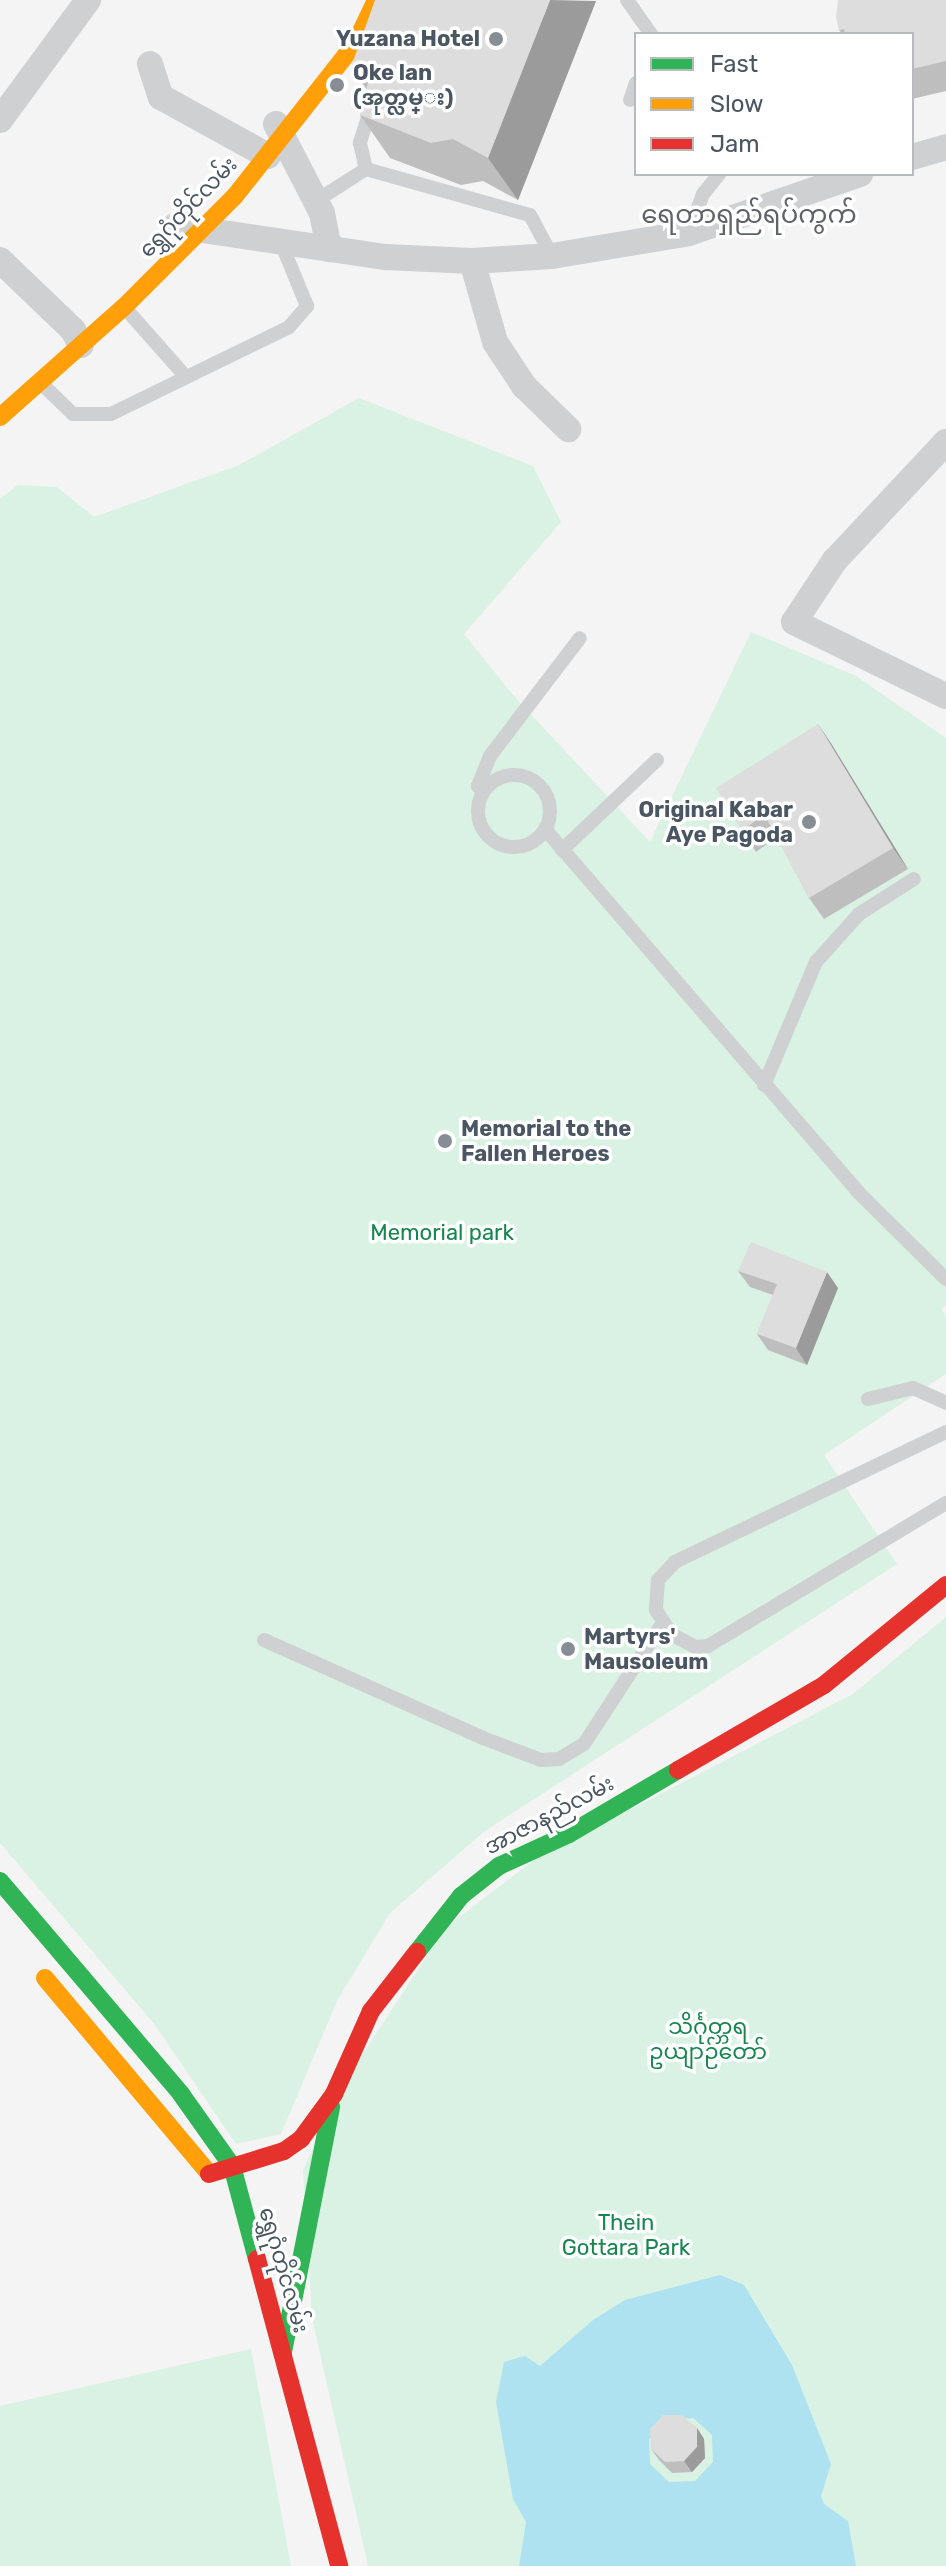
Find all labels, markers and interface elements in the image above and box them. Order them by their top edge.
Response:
place label: Yuzana Hotel [336,26,480,52]
marker: Yuzana Hotel [487,30,505,48]
legend [634,32,914,176]
text: Fast [710,50,758,78]
place label: Oke lan (အုတ္လမ္း) [353,59,453,110]
marker: Oke lan (အုတ္လမ္း) [328,76,346,94]
text: Slow [710,90,763,118]
text: Jam [710,130,760,158]
street label: ရွှေဂုံတိုင်လမ်း [133,151,243,263]
district label: ရေတာရှည်ရပ်ကွက် [641,199,857,231]
place label: Original Kabar Aye Pagoda [638,796,793,848]
marker: Original Kabar Aye Pagoda [800,813,818,831]
place label: Memorial to the Fallen Heroes [461,1115,632,1166]
marker: Memorial to the Fallen Heroes [436,1132,454,1150]
park label: Memorial park [370,1220,514,1246]
place label: Martyrs' Mausoleum [584,1623,709,1674]
marker: Martyrs' Mausoleum [559,1640,577,1658]
street label: အာဇာနည်လမ်း [480,1770,618,1860]
park label: သိင်္ဂုတ္တရ ဥယျာဉ်တော် [649,2013,767,2064]
street label: ရွှေဂုံတိုင်လမ်း [253,2204,315,2336]
park label: Thein Gottara Park [562,2209,690,2260]

